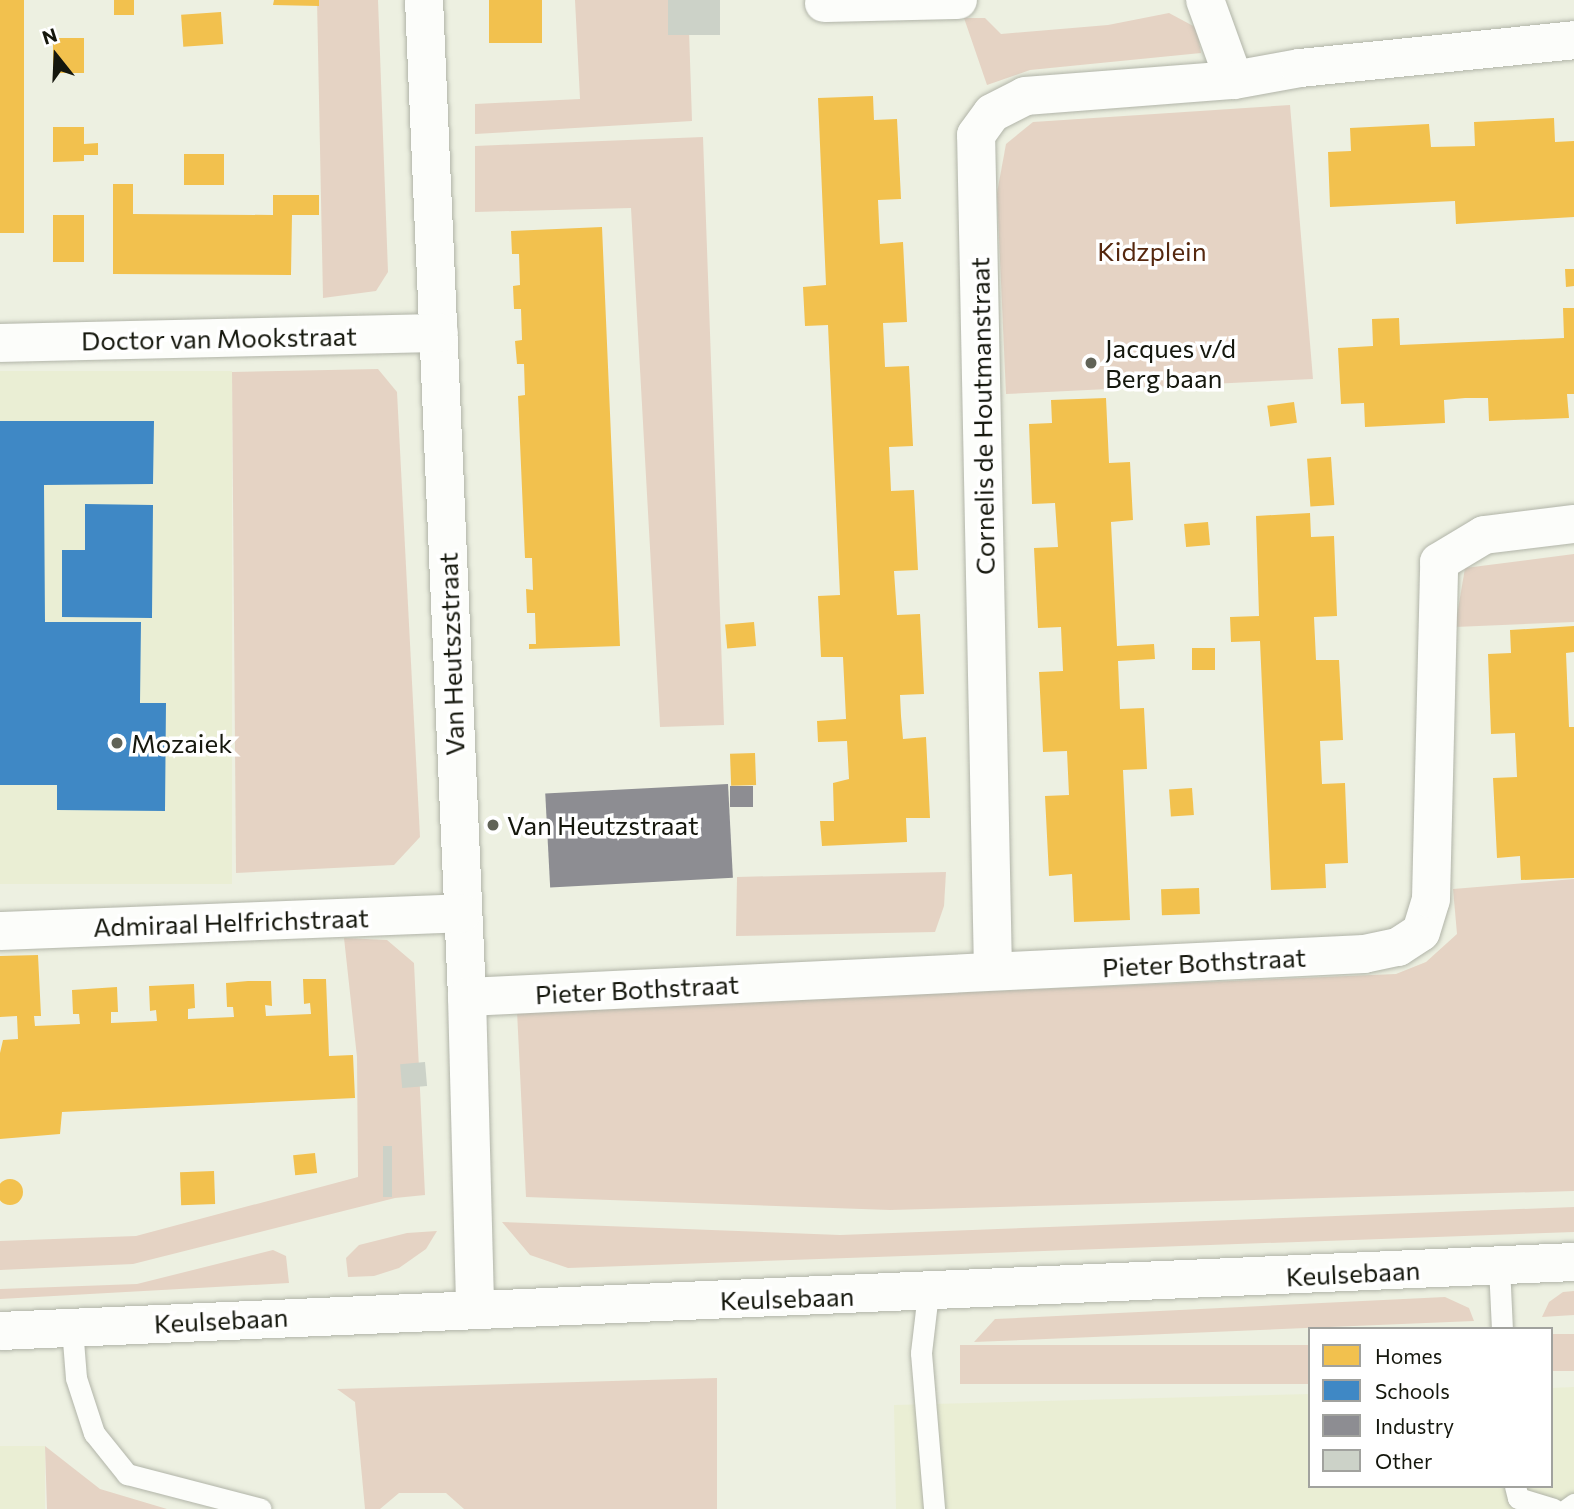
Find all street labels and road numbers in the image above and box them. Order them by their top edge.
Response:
street label: Cornelis de Houtmanstraat [964,257,1000,575]
street label: Doctor van Mookstraat [81,320,357,356]
street label: Van Heutszstraat [432,552,470,756]
street label: Admiraal Helfrichstraat [93,902,369,942]
street label: Pieter Bothstraat [1101,941,1307,983]
street label: Pieter Bothstraat [534,968,740,1010]
street label: Keulsebaan [1285,1254,1421,1292]
street label: Keulsebaan [719,1280,855,1316]
street label: Keulsebaan [153,1301,289,1339]

